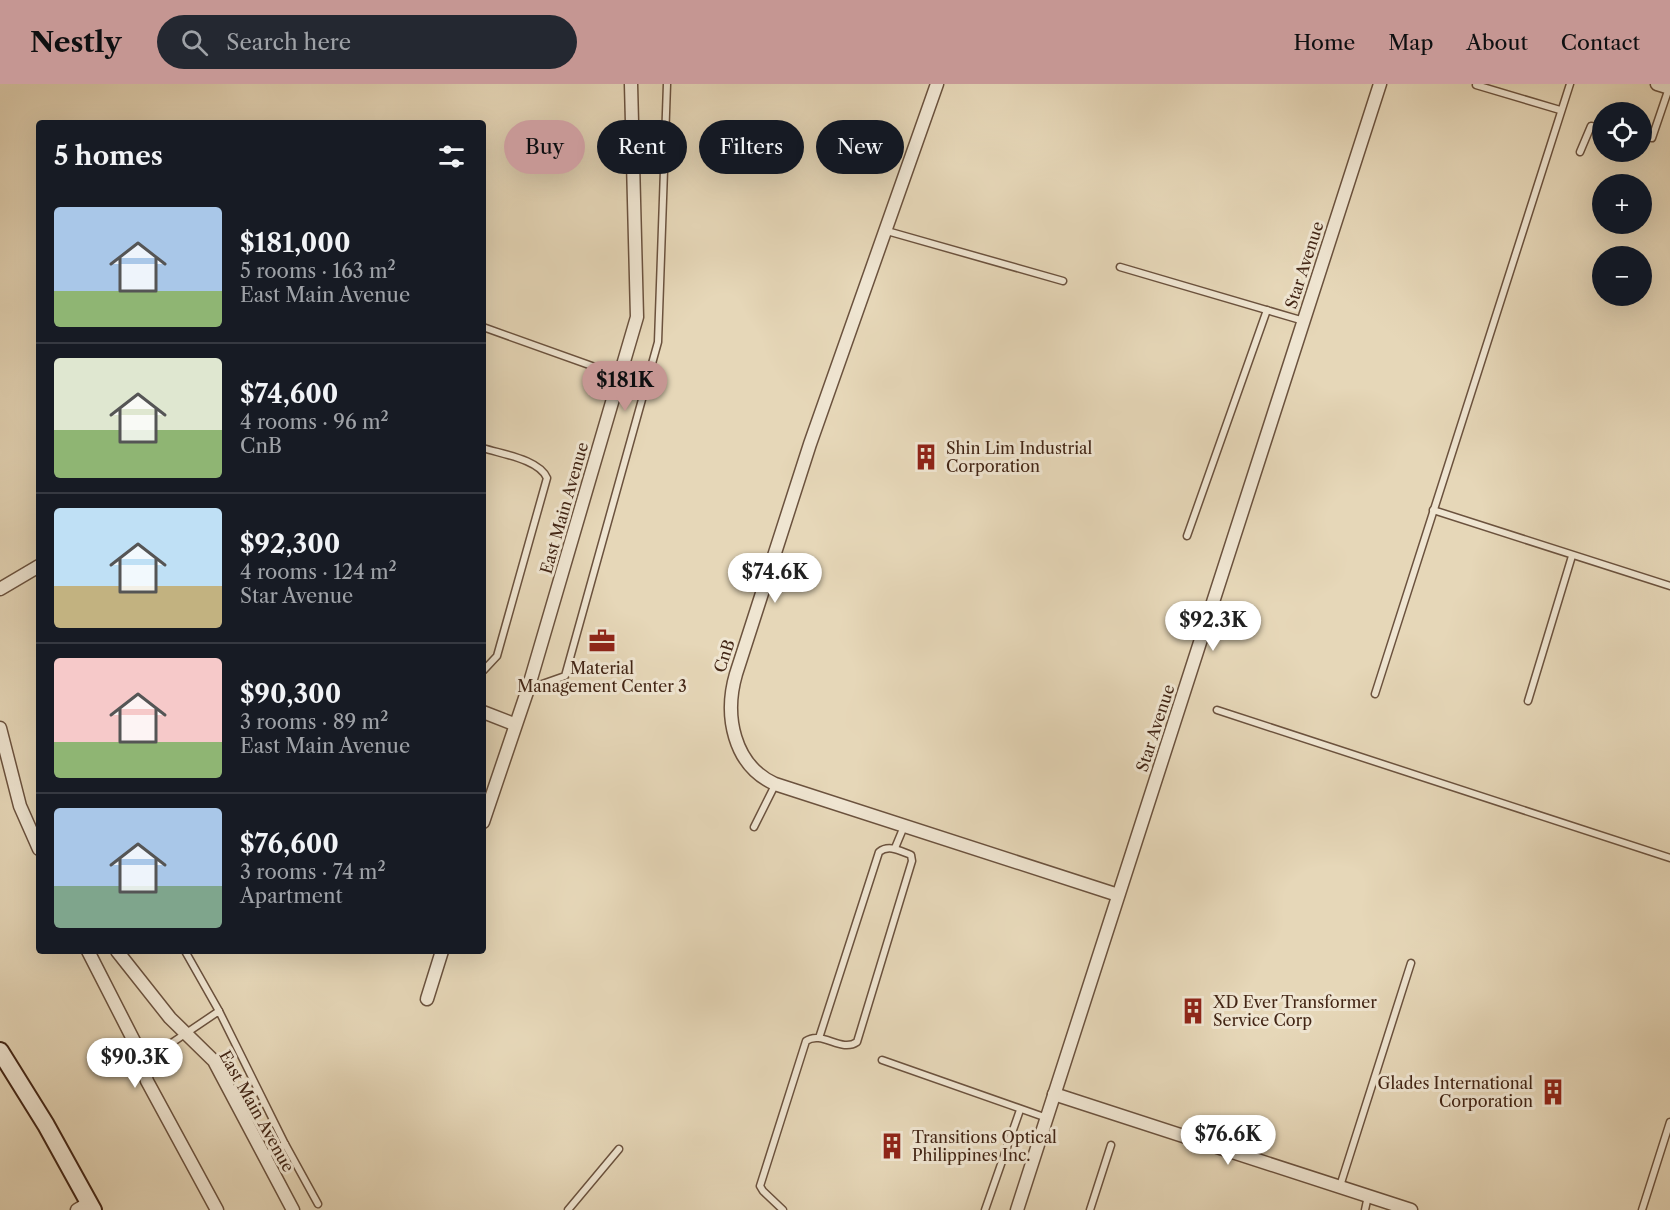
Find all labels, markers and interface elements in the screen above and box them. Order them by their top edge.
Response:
search box [157,15,577,69]
text: Nestly [30,25,121,59]
icon: search [178,26,211,59]
text: Search here [226,29,351,56]
text: Home [1294,30,1355,55]
text: Map [1388,30,1433,55]
text: About [1466,30,1528,55]
text: Contact [1561,30,1640,55]
map controls [1592,102,1652,306]
button: locate [1592,102,1652,162]
chip: Buy [504,120,585,174]
chip: Rent [597,120,687,174]
chip: Filters [699,120,804,174]
chip: New [816,120,904,174]
text: 5 homes [54,140,163,172]
icon: filters [435,140,468,173]
button: + [1592,174,1652,234]
street label: Star Avenue [1280,219,1328,311]
text: $181,000 [240,227,350,259]
icon: home [102,231,174,303]
button: − [1592,246,1652,306]
text: 5 rooms · 163 m² [240,259,396,283]
text: East Main Avenue [240,283,410,307]
pin: $181K [583,361,667,412]
text: $181K [596,368,654,392]
text: $74,600 [240,378,338,410]
icon: home [102,382,174,454]
text: 4 rooms · 96 m² [240,410,389,434]
text: CnB [240,434,282,458]
place label: Shin Lim Industrial Corporation [946,438,1092,476]
street label: East Main Avenue [536,440,592,576]
building icon: Shin Lim Industrial Corporation [911,442,941,472]
text: $92,300 [240,528,340,560]
icon: home [102,532,174,604]
pin: $74.6K [726,553,824,604]
text: 4 rooms · 124 m² [240,560,397,584]
text: $74.6K [742,560,808,584]
text: Star Avenue [240,584,353,608]
pin: $92.3K [1164,601,1262,652]
text: $92.3K [1179,608,1247,632]
office icon: Material Management Center 3 [587,626,617,656]
street label: CnB [709,637,739,675]
place label: Material Management Center 3 [517,658,687,696]
text: $90,300 [240,678,341,710]
icon: home [102,682,174,754]
street label: Star Avenue [1131,682,1179,774]
text: 3 rooms · 89 m² [240,710,388,734]
text: East Main Avenue [240,734,410,758]
text: $76,600 [240,828,339,860]
icon: home [102,832,174,904]
text: 3 rooms · 74 m² [240,860,386,884]
text: Apartment [240,884,343,908]
place label: XD Ever Transformer Service Corp [1212,992,1377,1030]
building icon: XD Ever Transformer Service Corp [1178,996,1208,1026]
pin: $90.3K [86,1038,184,1089]
text: $90.3K [101,1045,169,1069]
street label: East Main Avenue [215,1047,299,1175]
place label: Glades International Corporation [1378,1073,1533,1111]
building icon: Glades International Corporation [1538,1077,1568,1107]
pin: $76.6K [1179,1115,1277,1166]
text: $76.6K [1195,1122,1261,1146]
place label: Transitions Optical Philippines Inc. [912,1127,1057,1165]
building icon: Transitions Optical Philippines Inc. [877,1131,907,1161]

